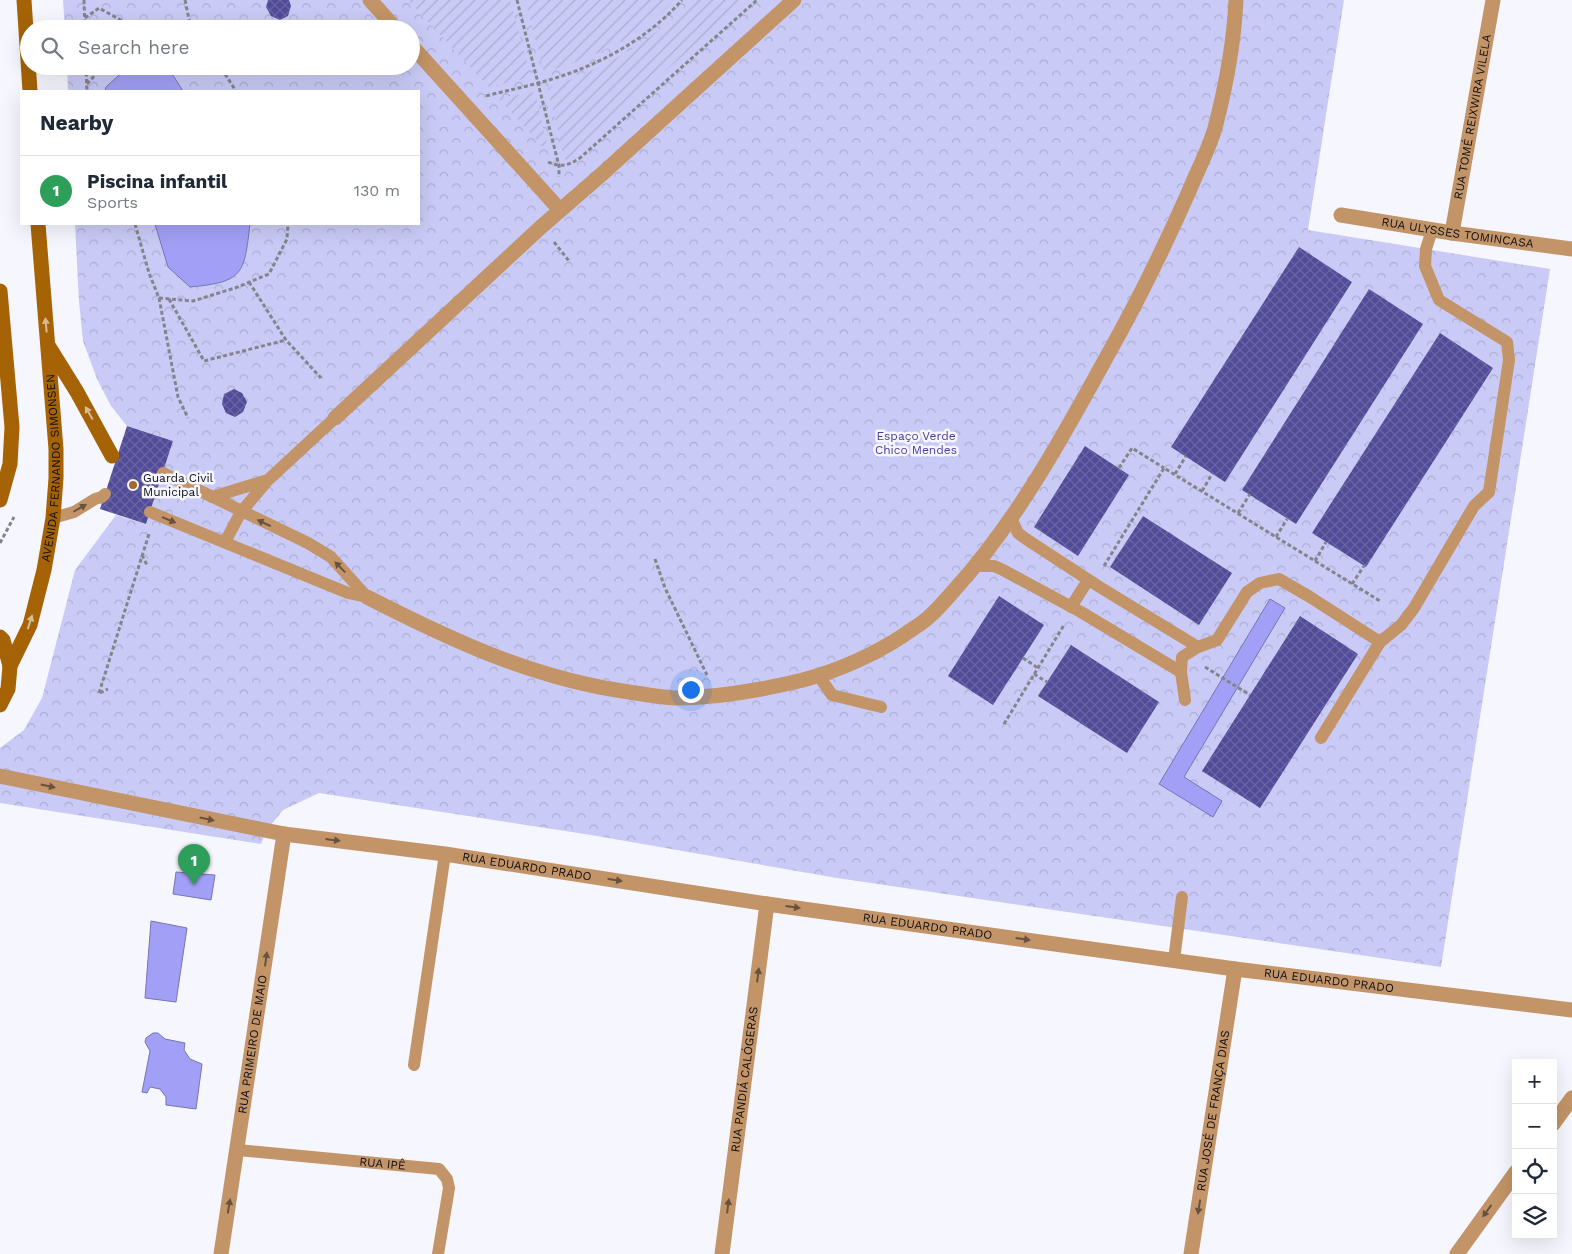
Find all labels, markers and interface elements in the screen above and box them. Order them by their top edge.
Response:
search box [20,20,420,75]
street label: RUA TOMÉ REIXWIRA VILELA [1451,33,1494,200]
icon: search [38,34,66,62]
text: Search here [78,36,189,59]
text: Nearby [40,110,113,135]
text: Piscina infantil [87,170,227,193]
text: 1 [53,181,59,200]
text: 130 m [354,181,400,200]
text: Sports [87,193,138,212]
street label: RUA ULYSSES TOMINCASA [1381,215,1535,251]
one-way arrow [42,317,50,333]
street label: AVENIDA FERNANDO SIMONSEN [39,374,63,563]
one-way arrow [85,406,94,420]
park label: Espaço Verde Chico Mendes [875,429,957,457]
place label: Guarda Civil Municipal [143,471,214,499]
marker: Guarda Civil Municipal [127,479,139,491]
one-way arrow [73,503,86,512]
one-way arrow [162,516,176,524]
one-way arrow [257,518,271,526]
one-way arrow [334,561,346,573]
one-way arrow [27,614,34,629]
your location [678,677,704,703]
one-way arrow [40,782,56,790]
one-way arrow [199,815,215,823]
one-way arrow [325,836,341,844]
pin: 1 [178,844,210,885]
street label: RUA EDUARDO PRADO [461,850,593,884]
one-way arrow [607,877,623,885]
one-way arrow [785,904,801,912]
street label: RUA EDUARDO PRADO [862,910,993,942]
one-way arrow [1015,935,1031,943]
one-way arrow [263,950,271,966]
street label: RUA EDUARDO PRADO [1263,966,1395,995]
one-way arrow [754,967,762,983]
street label: RUA PRIMEIRO DE MAIO [235,974,270,1115]
street label: RUA PANDIÁ CALÓGERAS [728,1006,761,1153]
street label: RUA JOSÉ DE FRANÇA DIAS [1194,1029,1232,1192]
map controls [1512,1059,1557,1239]
button: + [1512,1059,1557,1104]
button: − [1512,1104,1557,1149]
button: locate [1512,1149,1557,1194]
street label: RUA IPÊ [359,1154,406,1173]
button: layers [1512,1194,1557,1239]
one-way arrow [225,1197,233,1213]
one-way arrow [724,1197,732,1213]
one-way arrow [1194,1199,1202,1215]
one-way arrow [1482,1204,1492,1218]

